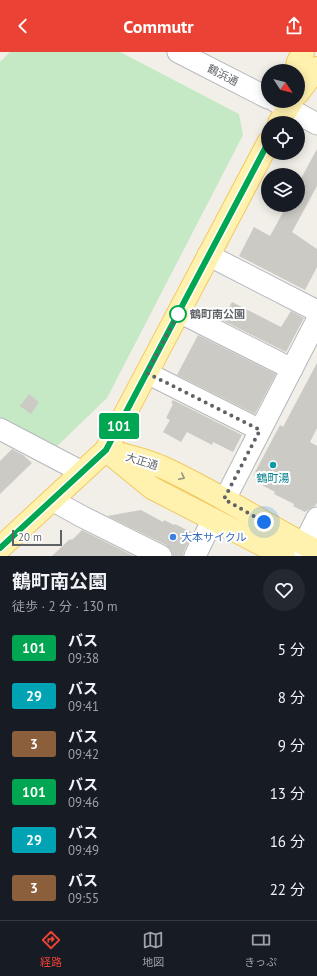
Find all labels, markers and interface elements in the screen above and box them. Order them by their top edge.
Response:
icon: back [12,15,34,37]
text: Commutr [123,15,194,38]
icon: share [283,15,305,37]
street label: 鶴浜通 [205,61,241,89]
north arrow [261,64,305,108]
map controls [261,64,305,212]
button: locate [261,116,305,160]
button: layers [261,168,305,212]
marker: 鶴町南公園 [169,305,187,323]
place label: 鶴町南公園 [189,307,245,321]
line badge: 101 [96,413,142,439]
text: 101 [107,417,131,435]
street label: 大正通 [124,449,160,473]
marker: 鶴町湯 [268,460,278,470]
place label: 鶴町湯 [257,471,290,485]
one-way arrow [178,472,185,480]
your location [254,512,274,532]
scale bar [12,528,62,547]
text: 20 m [18,530,42,544]
place label: 大本サイクル [181,530,246,544]
marker: 大本サイクル [168,532,178,542]
text: 鶴町南公園 [12,569,107,593]
button: heart [263,569,305,611]
text: 徒歩 · 2 分 · 130 m [12,598,118,615]
text: バス [68,631,98,650]
text: 101 [22,639,46,657]
text: 5 分 [278,640,305,659]
text: 09:38 [68,650,99,667]
text: バス [68,679,98,698]
text: 29 [26,687,42,705]
text: 8 分 [278,688,305,707]
text: 09:41 [68,698,99,715]
text: バス [68,727,98,746]
text: 3 [30,735,38,753]
text: 9 分 [278,736,305,755]
text: 09:42 [68,746,99,763]
text: バス [68,775,98,794]
text: 101 [22,783,46,801]
text: 13 分 [270,784,305,803]
text: 09:46 [68,794,99,811]
text: バス [68,823,98,842]
text: 29 [26,831,42,849]
text: 16 分 [270,832,305,851]
text: 09:49 [68,842,99,859]
text: バス [68,871,98,890]
text: 3 [30,879,38,897]
text: 22 分 [270,880,305,899]
text: 09:55 [68,890,99,907]
tab: 経路 [40,929,62,969]
tab: 地図 [142,929,164,969]
tab: きっぷ [244,929,277,969]

